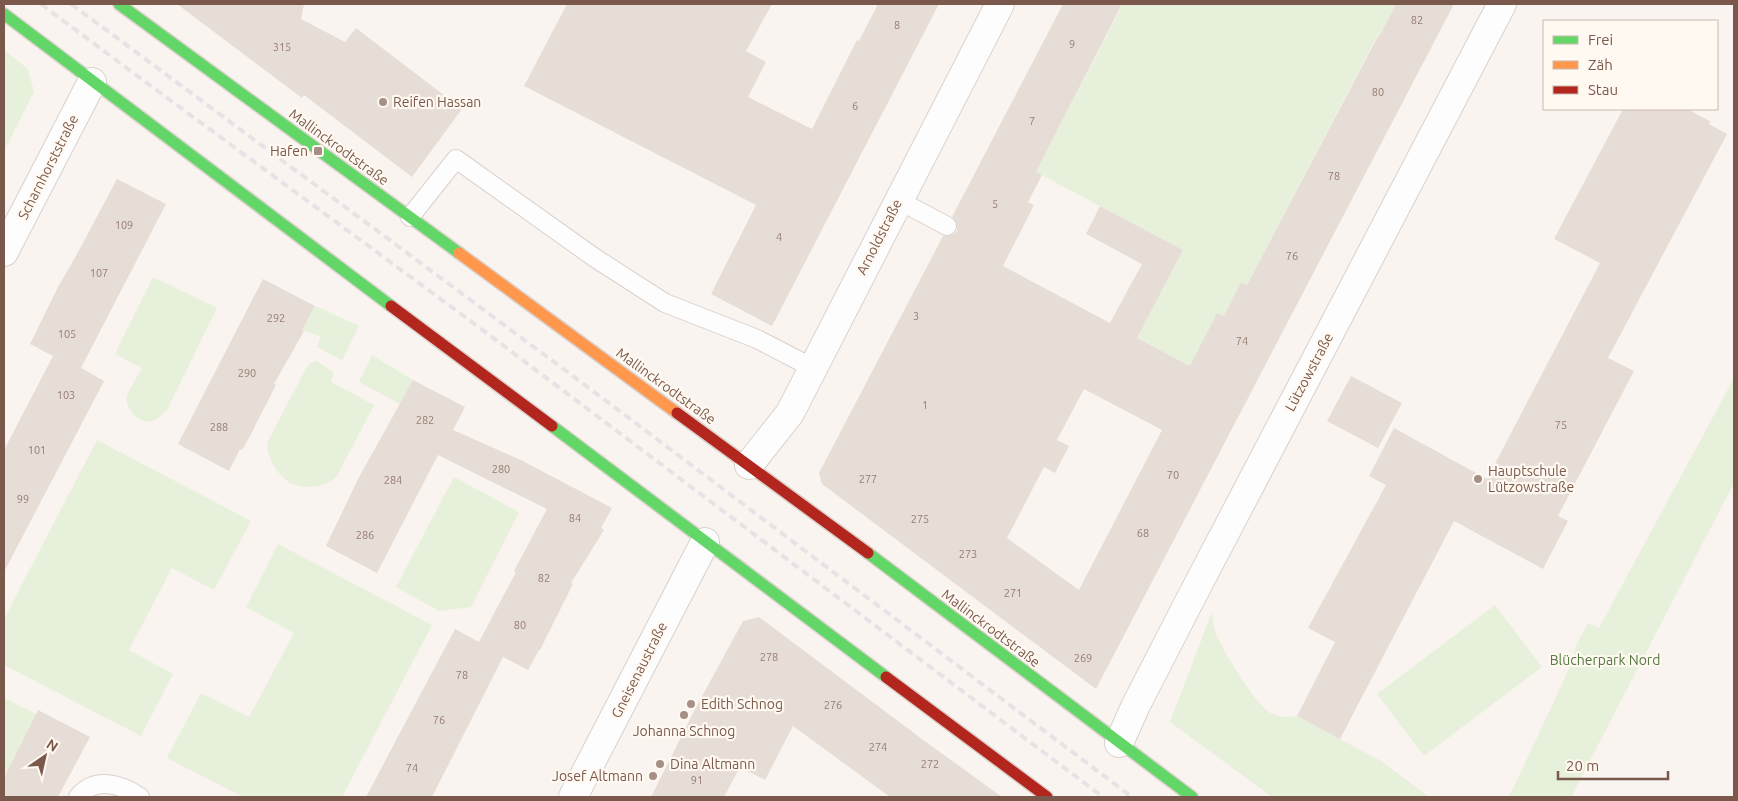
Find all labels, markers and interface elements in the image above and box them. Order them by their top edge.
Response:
house number: 82 [1411,14,1423,26]
house number: 8 [894,19,900,31]
legend [1543,20,1718,110]
text: Frei [1588,31,1613,48]
house number: 9 [1069,38,1075,50]
house number: 315 [273,41,291,53]
text: Zäh [1588,56,1613,73]
text: Stau [1588,81,1618,98]
house number: 80 [1372,86,1384,98]
place label: Reifen Hassan [393,94,481,110]
marker: Reifen Hassan [377,96,389,108]
house number: 6 [852,100,858,112]
street label: Mallinckrodtstraße [286,106,392,188]
street label: Scharnhorststraße [15,112,81,222]
house number: 7 [1029,115,1035,127]
place label: Hafen [270,143,308,159]
marker: Hafen [312,145,324,157]
house number: 78 [1328,170,1340,182]
street label: Arnoldstraße [853,197,905,277]
house number: 5 [992,198,998,210]
house number: 109 [115,219,133,231]
house number: 4 [776,231,782,243]
house number: 76 [1286,250,1298,262]
house number: 107 [90,267,108,279]
house number: 3 [913,310,919,322]
house number: 292 [267,312,285,324]
house number: 105 [58,328,76,340]
street label: Lützowstraße [1282,330,1336,414]
house number: 74 [1236,335,1248,347]
street label: Mallinckrodtstraße [613,345,719,427]
house number: 290 [238,367,256,379]
house number: 103 [57,389,75,401]
house number: 1 [922,399,928,411]
house number: 282 [416,414,434,426]
house number: 75 [1555,419,1567,431]
house number: 288 [210,421,228,433]
house number: 101 [28,444,46,456]
house number: 280 [492,463,510,475]
place label: Hauptschule Lützowstraße [1488,463,1574,495]
house number: 70 [1167,469,1179,481]
house number: 277 [859,473,877,485]
marker: Hauptschule Lützowstraße [1472,473,1484,485]
house number: 284 [384,474,402,486]
house number: 99 [17,493,29,505]
house number: 84 [569,512,581,524]
house number: 275 [911,513,929,525]
house number: 68 [1137,527,1149,539]
house number: 286 [356,529,374,541]
house number: 273 [959,548,977,560]
house number: 82 [538,572,550,584]
street label: Mallinckrodtstraße [939,586,1043,670]
house number: 271 [1004,587,1022,599]
house number: 80 [514,619,526,631]
street label: Gneisenaustraße [608,619,670,721]
house number: 278 [760,651,778,663]
house number: 269 [1074,652,1092,664]
park label: Blücherpark Nord [1550,652,1660,668]
house number: 78 [456,669,468,681]
place label: Edith Schnog [701,696,783,712]
marker: Edith Schnog [685,698,697,710]
house number: 276 [824,699,842,711]
marker: Johanna Schnog [678,709,690,721]
house number: 76 [433,714,445,726]
place label: Johanna Schnog [633,723,735,739]
north arrow [20,731,70,781]
text: N [43,736,61,755]
house number: 274 [869,741,887,753]
scale bar [1558,748,1668,780]
place label: Dina Altmann [670,756,755,772]
text: 20 m [1566,757,1599,774]
marker: Dina Altmann [654,758,666,770]
house number: 272 [921,758,939,770]
house number: 74 [406,762,418,774]
place label: Josef Altmann [552,768,643,784]
marker: Josef Altmann [647,770,659,782]
house number: 91 [691,774,703,786]

